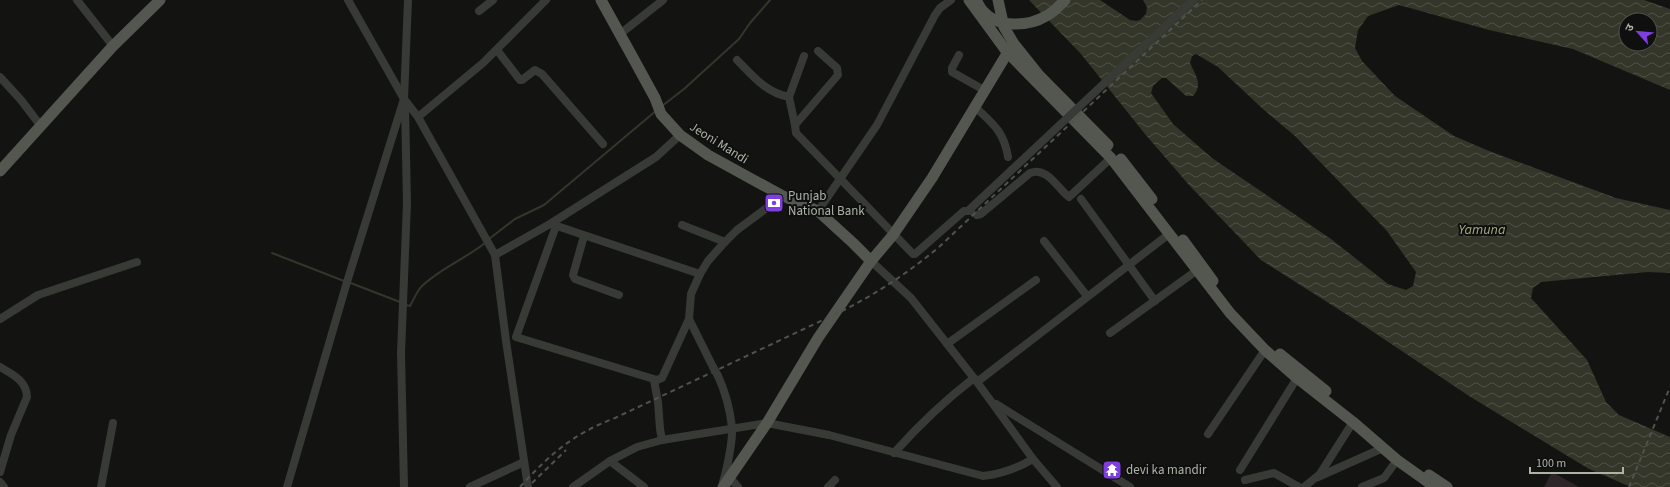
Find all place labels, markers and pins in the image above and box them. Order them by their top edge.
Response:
place label: Punjab National Bank [788,187,865,220]
bank icon: Punjab National Bank [763,192,785,214]
temple icon: devi ka mandir [1101,459,1123,481]
place label: devi ka mandir [1126,461,1207,479]

